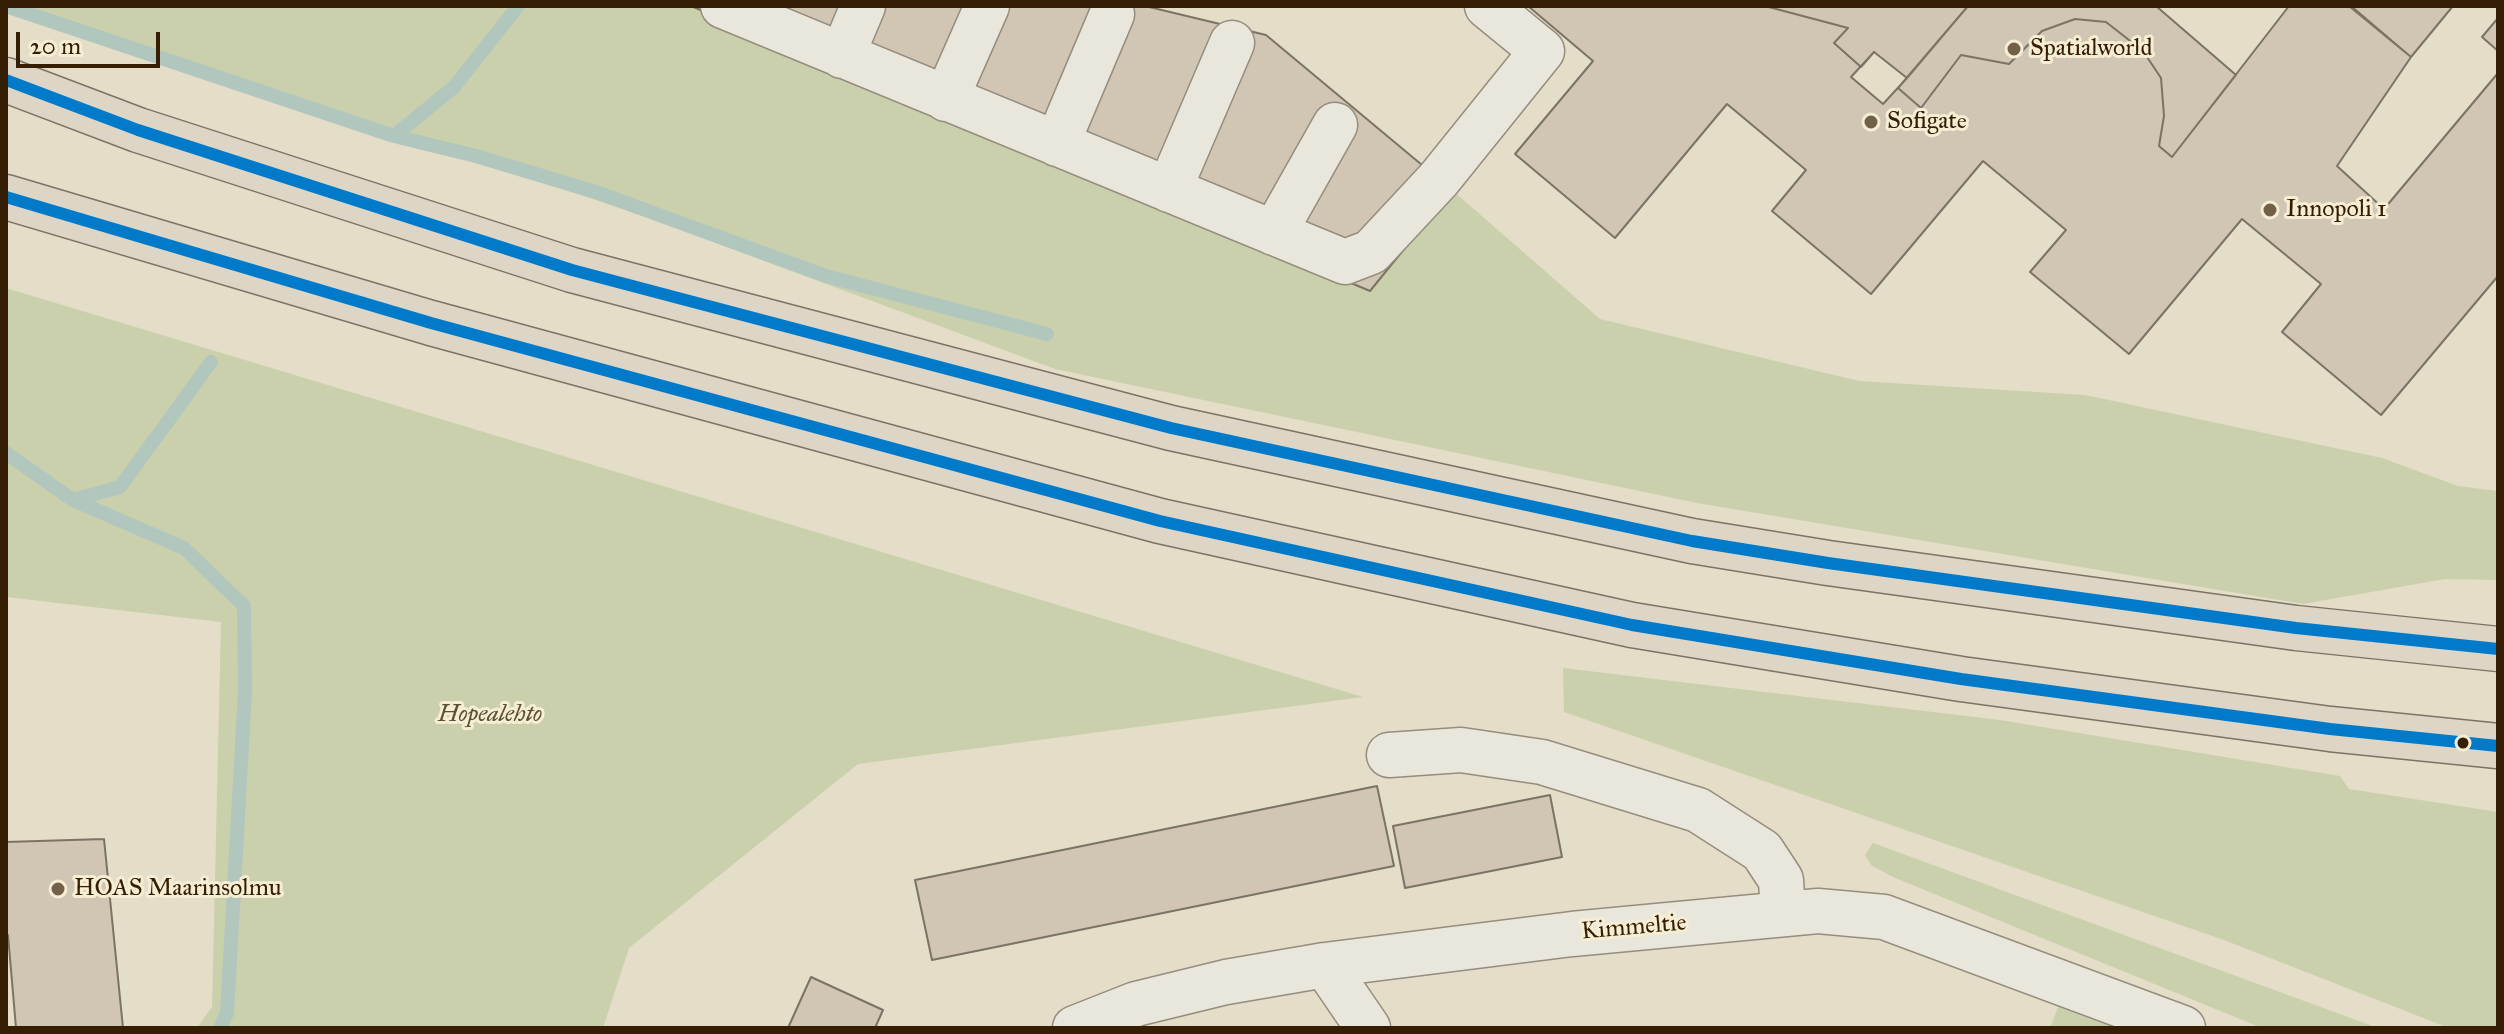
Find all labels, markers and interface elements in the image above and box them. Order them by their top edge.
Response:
scale bar [20,16,164,66]
text: 20 m [30,31,81,61]
place label: Spatialworld [2030,35,2153,63]
marker: Spatialworld [2005,40,2023,58]
place label: Sofigate [1887,108,1967,136]
marker: Sofigate [1862,113,1880,131]
place label: Innopoli 1 [2286,196,2386,224]
marker: Innopoli 1 [2261,201,2279,219]
park label: Hopealehto [438,701,542,729]
unlabelled marker [2455,735,2471,751]
place label: HOAS Maarinsolmu [74,875,281,903]
marker: HOAS Maarinsolmu [49,880,67,898]
street label: Kimmeltie [1580,909,1688,947]

